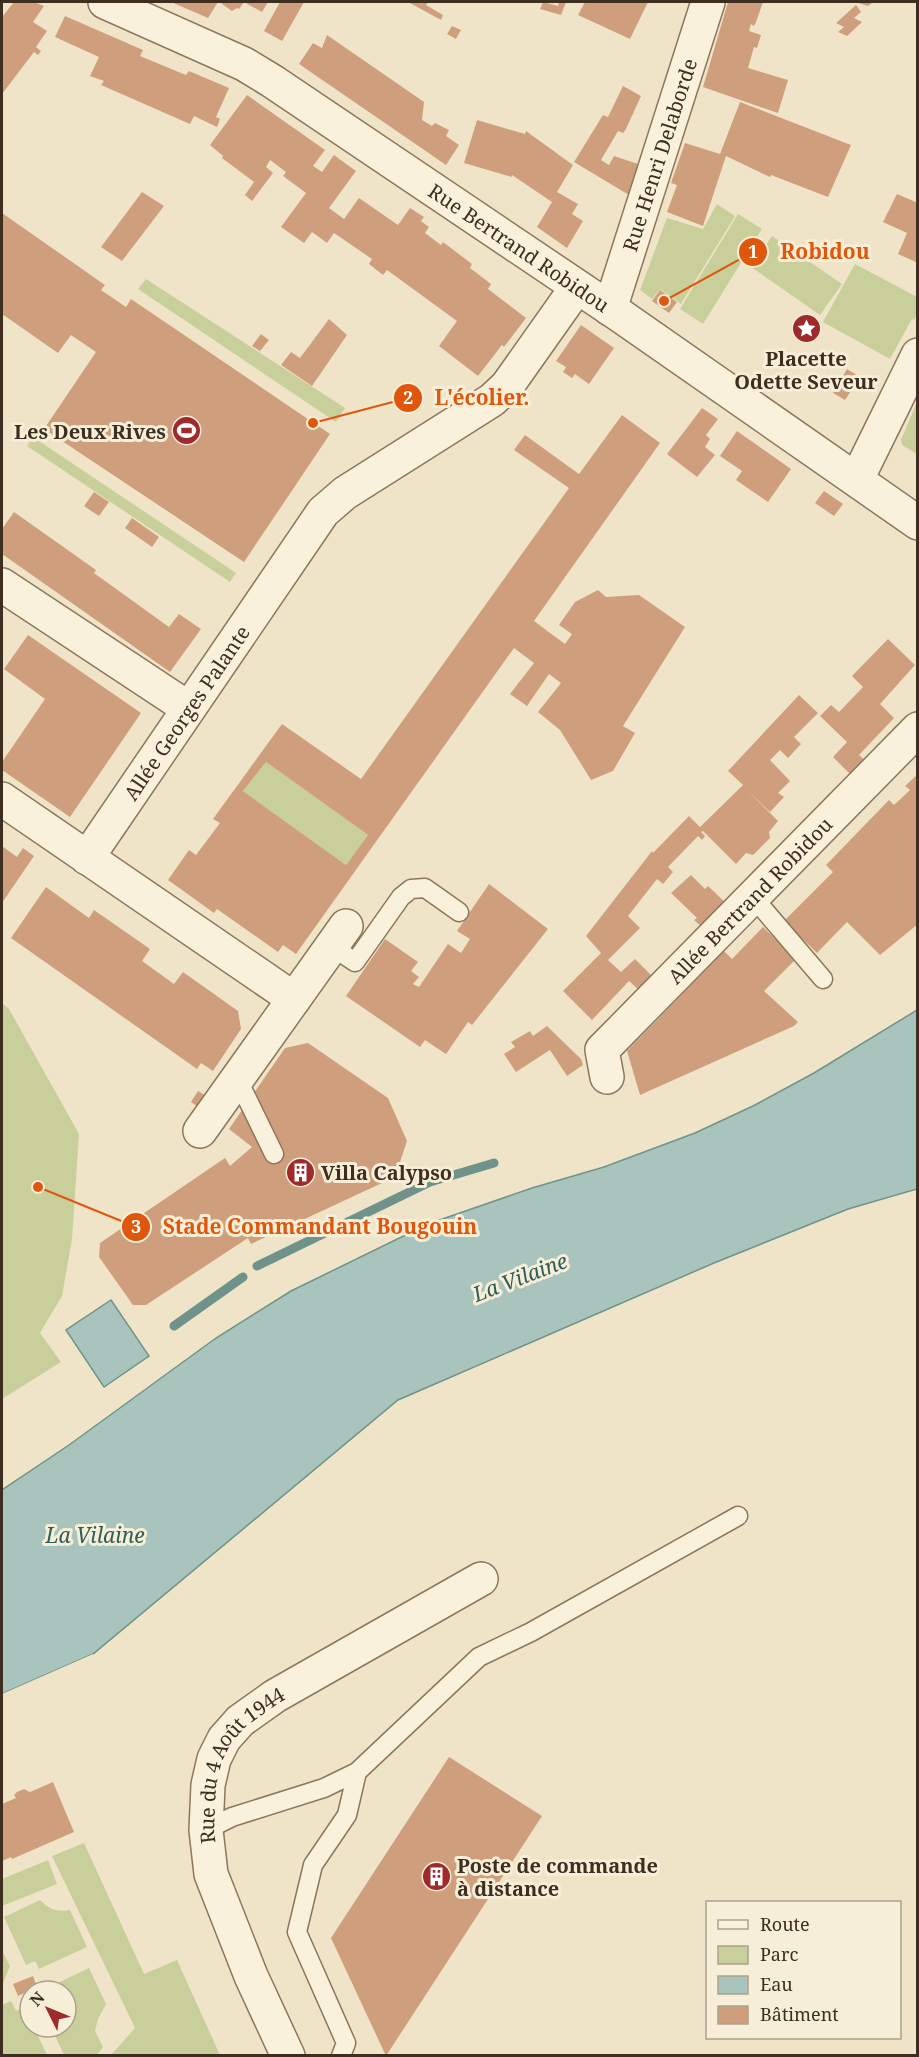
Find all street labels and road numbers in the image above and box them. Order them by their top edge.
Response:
street label: Rue Henri Delaborde [616,55,703,255]
street label: Rue Bertrand Robidou [424,177,615,318]
street label: Allée Georges Palante [117,620,255,805]
street label: Allée Bertrand Robidou [662,810,838,989]
street label: Rue du 4 Août 1944 [192,1680,289,1845]

